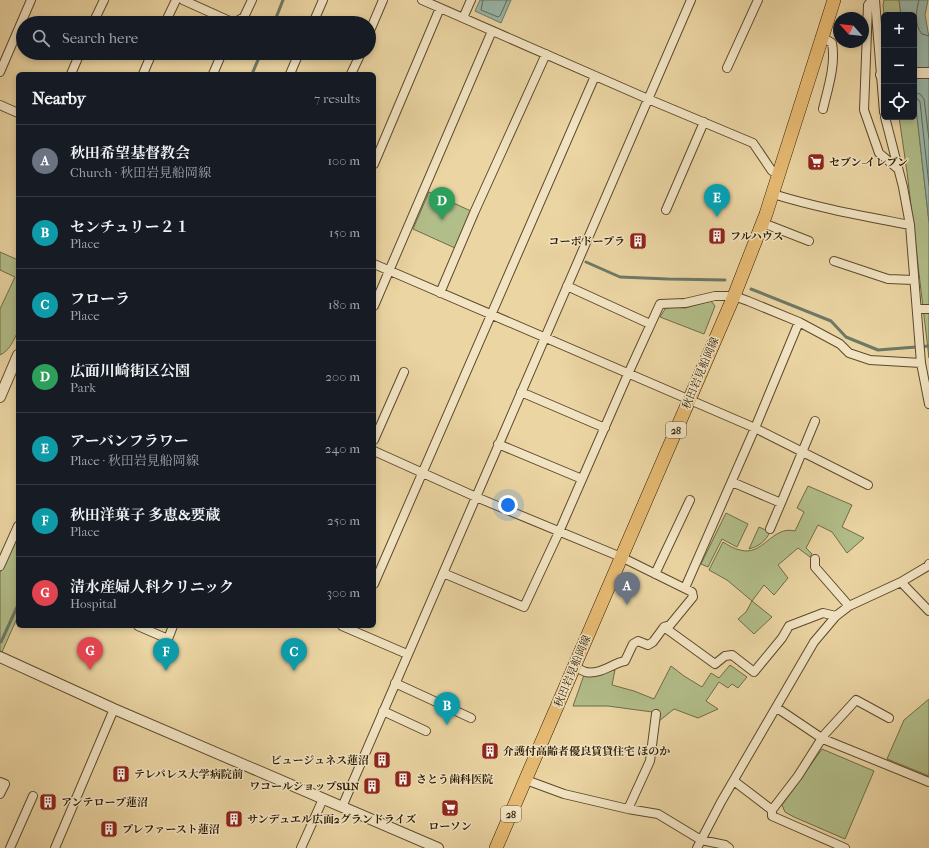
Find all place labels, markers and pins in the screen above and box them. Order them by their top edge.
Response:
supermarket icon: セブン-イレブン [806,152,826,172]
place label: セブン-イレブン [829,156,908,169]
pin: E [704,184,730,217]
pin: D [429,187,455,220]
building icon: フルハウス [707,226,727,246]
place label: フルハウス [730,230,783,243]
building icon: コーポドープラ [628,231,648,251]
place label: コーポドープラ [549,235,625,248]
pin: A [614,572,640,605]
pin: G [77,637,103,670]
pin: F [153,638,179,671]
pin: C [281,638,307,671]
pin: B [434,692,460,725]
building icon: 介護付高齢者優良賃貸住宅 ほのか [480,741,500,761]
place label: 介護付高齢者優良賃貸住宅 ほのか [503,745,670,758]
building icon: ビュージュネス蓮沼 [372,750,392,770]
place label: ビュージュネス蓮沼 [270,754,369,767]
building icon: テレパレス大学病院前 [111,764,131,784]
place label: テレパレス大学病院前 [134,768,244,781]
building icon: さとう歯科医院 [393,769,413,789]
place label: さとう歯科医院 [416,773,493,786]
building icon: ワコールショップSUN [362,776,382,796]
place label: ワコールショップSUN [249,780,360,793]
building icon: アンテロープ蓮沼 [38,792,58,812]
place label: アンテロープ蓮沼 [61,796,148,809]
supermarket icon: ローソン [440,798,460,818]
building icon: サンデュエル広面2グランドライズ [224,809,244,829]
place label: サンデュエル広面2グランドライズ [247,813,416,826]
building icon: プレファースト蓮沼 [99,819,119,839]
place label: ローソン [428,820,472,833]
place label: プレファースト蓮沼 [122,823,220,836]

